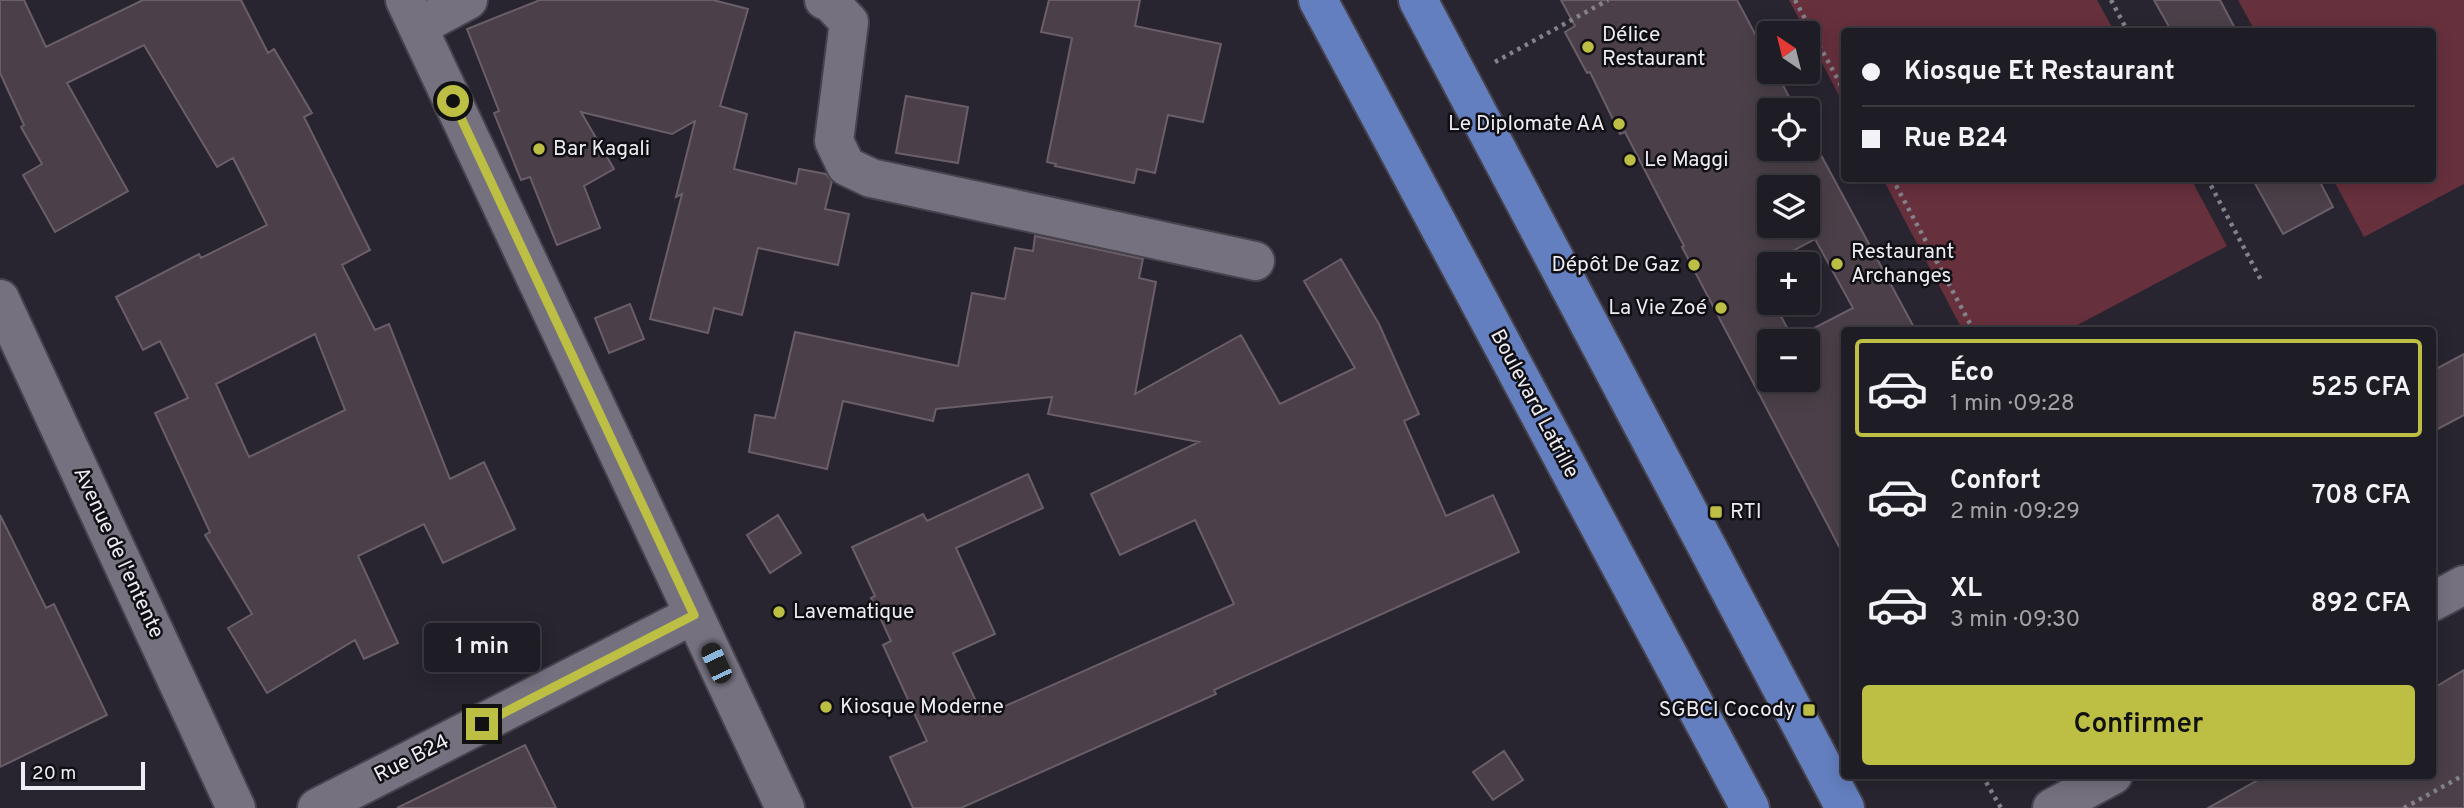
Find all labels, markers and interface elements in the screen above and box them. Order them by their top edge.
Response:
north arrow [1757,21,1820,84]
map controls [1757,21,1820,392]
place label: Délice Restaurant [1602,22,1705,73]
marker: Délice Restaurant [1580,39,1596,55]
text: Kiosque Et Restaurant [1904,56,2175,89]
route start [437,85,469,117]
button: locate [1757,98,1820,161]
place label: Le Diplomate AA [1448,111,1605,138]
marker: Le Diplomate AA [1611,116,1627,132]
text: Rue B24 [1904,123,2008,156]
place label: Bar Kagali [553,136,650,163]
marker: Bar Kagali [531,141,547,157]
place label: Le Maggi [1644,147,1728,174]
marker: Le Maggi [1622,152,1638,168]
button: layers [1757,175,1820,238]
place label: Restaurant Archanges [1851,239,1954,290]
place label: Dépôt De Gaz [1552,252,1680,279]
button: + [1757,252,1820,315]
marker: Restaurant Archanges [1829,256,1845,272]
marker: Dépôt De Gaz [1686,257,1702,273]
place label: La Vie Zoé [1608,295,1707,322]
marker: La Vie Zoé [1713,300,1729,316]
street label: Boulevard Latrille [1483,325,1585,483]
button: − [1757,329,1820,392]
icon: car [1866,357,1929,420]
text: Éco [1950,357,1994,390]
text: 525 CFA [2311,372,2411,405]
text: 1 min · 09:28 [1950,390,2075,419]
street label: Avenue de l'entente [66,463,170,643]
icon: car [1866,465,1929,528]
text: Confort [1950,465,2041,498]
text: 708 CFA [2312,480,2411,513]
text: 2 min · 09:29 [1950,498,2080,527]
place label: RTI [1730,499,1762,526]
marker: RTI [1708,504,1724,520]
icon: car [1866,573,1929,636]
text: XL [1950,573,1982,606]
text: 892 CFA [2311,588,2411,621]
place label: Lavematique [793,599,914,626]
marker: Lavematique [771,604,787,620]
text: 3 min · 09:30 [1950,606,2080,635]
callout: 1 min [424,622,540,672]
text: 1 min [455,633,509,662]
car [698,640,735,686]
button: Confirmer [1862,685,2415,765]
place label: Kiosque Moderne [840,694,1004,721]
place label: SGBCI Cocody [1659,697,1795,724]
marker: Kiosque Moderne [818,699,834,715]
marker: SGBCI Cocody [1801,702,1817,718]
route end [466,708,498,740]
street label: Rue B24 [370,729,454,789]
scale bar [21,759,145,791]
text: 20 m [32,762,76,786]

